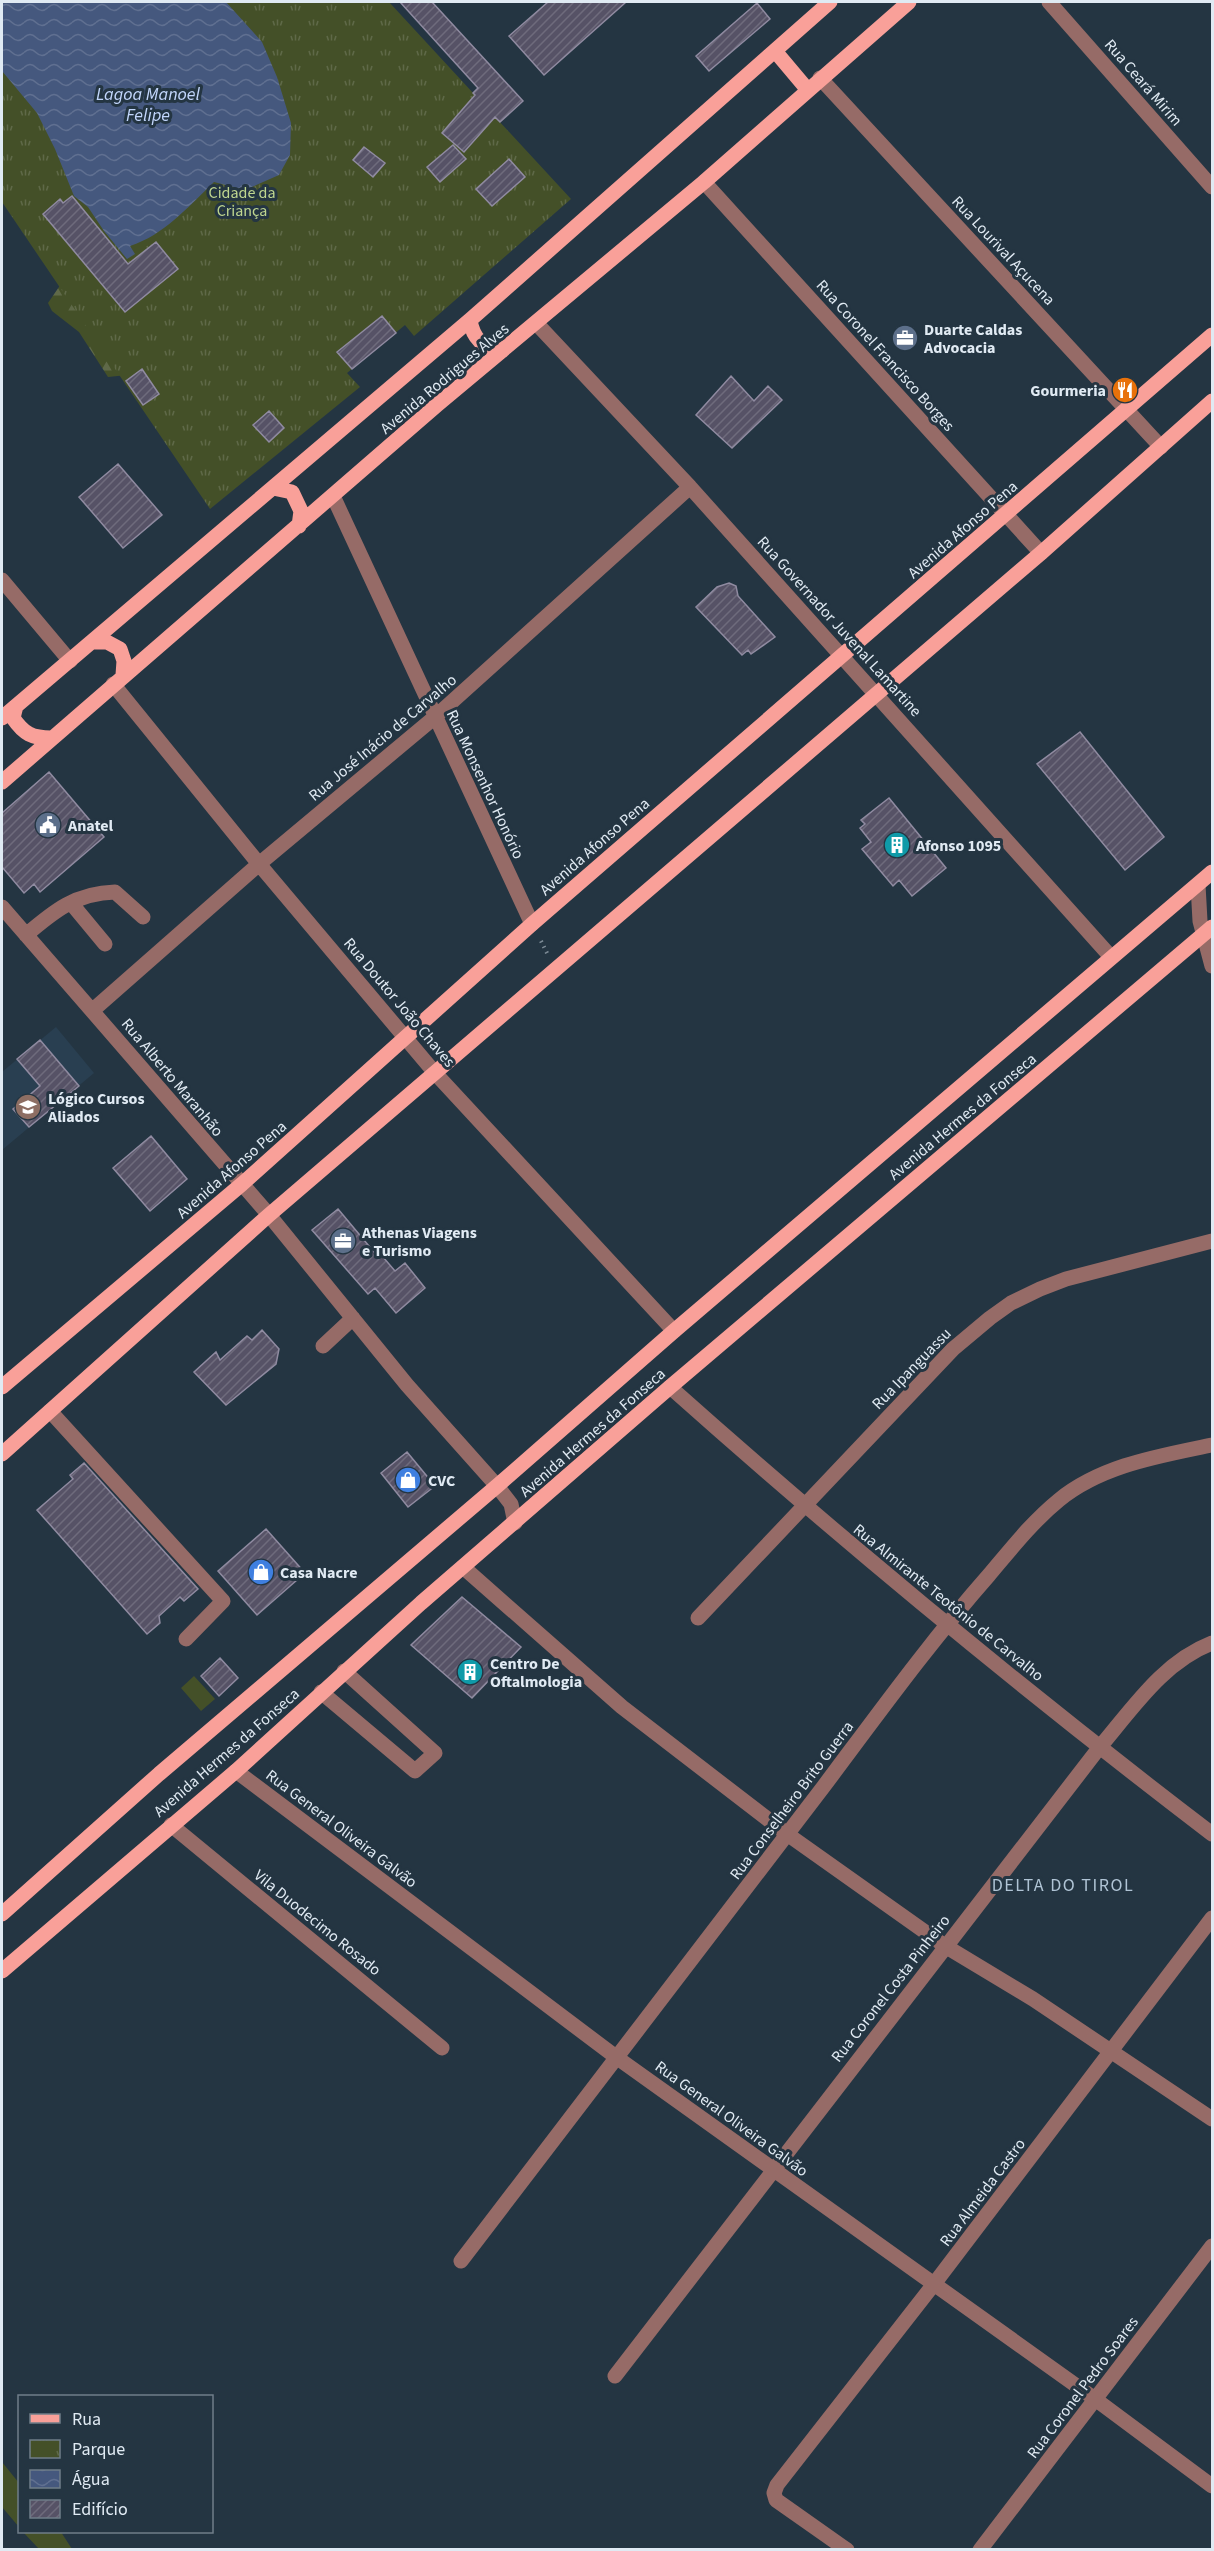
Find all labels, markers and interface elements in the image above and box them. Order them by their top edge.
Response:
street label: Rua Ceará Mirim [1099,34,1187,131]
water label: Lagoa Manoel Felipe [96,82,200,128]
park label: Cidade da Criança [209,182,275,222]
street label: Rua Lourival Açucena [947,191,1060,310]
street label: Rua Coronel Francisco Borges [811,275,960,437]
street label: Avenida Rodrigues Alves [375,318,514,439]
place label: Duarte Caldas Advocacia [923,319,1022,359]
office icon: Duarte Caldas Advocacia [890,323,920,353]
restaurant icon: Gourmeria [1110,375,1140,405]
place label: Gourmeria [1030,380,1106,402]
street label: Avenida Afonso Pena [903,476,1022,584]
street label: Rua Governador Juvenal Lamartine [752,532,926,722]
street label: Rua José Inácio de Carvalho [304,669,461,806]
street label: Rua Monsenhor Honório [441,706,529,863]
street label: Avenida Afonso Pena [535,793,654,901]
public building icon: Anatel [33,810,63,840]
place label: Anatel [67,815,114,837]
building icon: Afonso 1095 [882,830,912,860]
place label: Afonso 1095 [915,835,1001,857]
street label: Rua Doutor João Chaves [338,933,460,1072]
street label: Rua Alberto Maranhão [116,1014,228,1142]
street label: Avenida Hermes da Fonseca [884,1048,1041,1185]
place label: Lógico Cursos Aliados [47,1088,144,1128]
school or university icon: Lógico Cursos Aliados [13,1092,43,1122]
street label: Avenida Afonso Pena [172,1116,291,1224]
place label: Athenas Viagens e Turismo [361,1222,477,1262]
office icon: Athenas Viagens e Turismo [328,1226,358,1256]
street label: Rua Ipanguassu [867,1323,956,1414]
street label: Avenida Hermes da Fonseca [515,1363,670,1502]
shop icon: CVC [393,1465,423,1495]
place label: CVC [428,1470,455,1492]
street label: Rua Almirante Teotônio de Carvalho [848,1519,1048,1687]
shop icon: Casa Nacre [246,1557,276,1587]
place label: Casa Nacre [280,1562,358,1584]
place label: Centro De Oftalmologia [490,1653,582,1693]
building icon: Centro De Oftalmologia [455,1657,485,1687]
street label: Avenida Hermes da Fonseca [149,1683,304,1822]
street label: Rua Conselheiro Brito Guerra [725,1717,859,1884]
street label: Rua General Oliveira Galvão [261,1765,422,1893]
street label: Vila Duodecimo Rosado [249,1865,386,1981]
district label: DELTA DO TIROL [992,1873,1134,1898]
street label: Rua Coronel Costa Pinheiro [826,1910,955,2067]
street label: Rua General Oliveira Galvão [650,2056,812,2182]
street label: Rua Almeida Castro [935,2134,1031,2251]
street label: Rua Coronel Pedro Soares [1022,2312,1144,2463]
legend [18,2395,213,2533]
text: Rua [72,2407,101,2432]
text: Parque [72,2437,125,2462]
text: Água [72,2467,110,2492]
text: Edifício [72,2497,128,2522]

